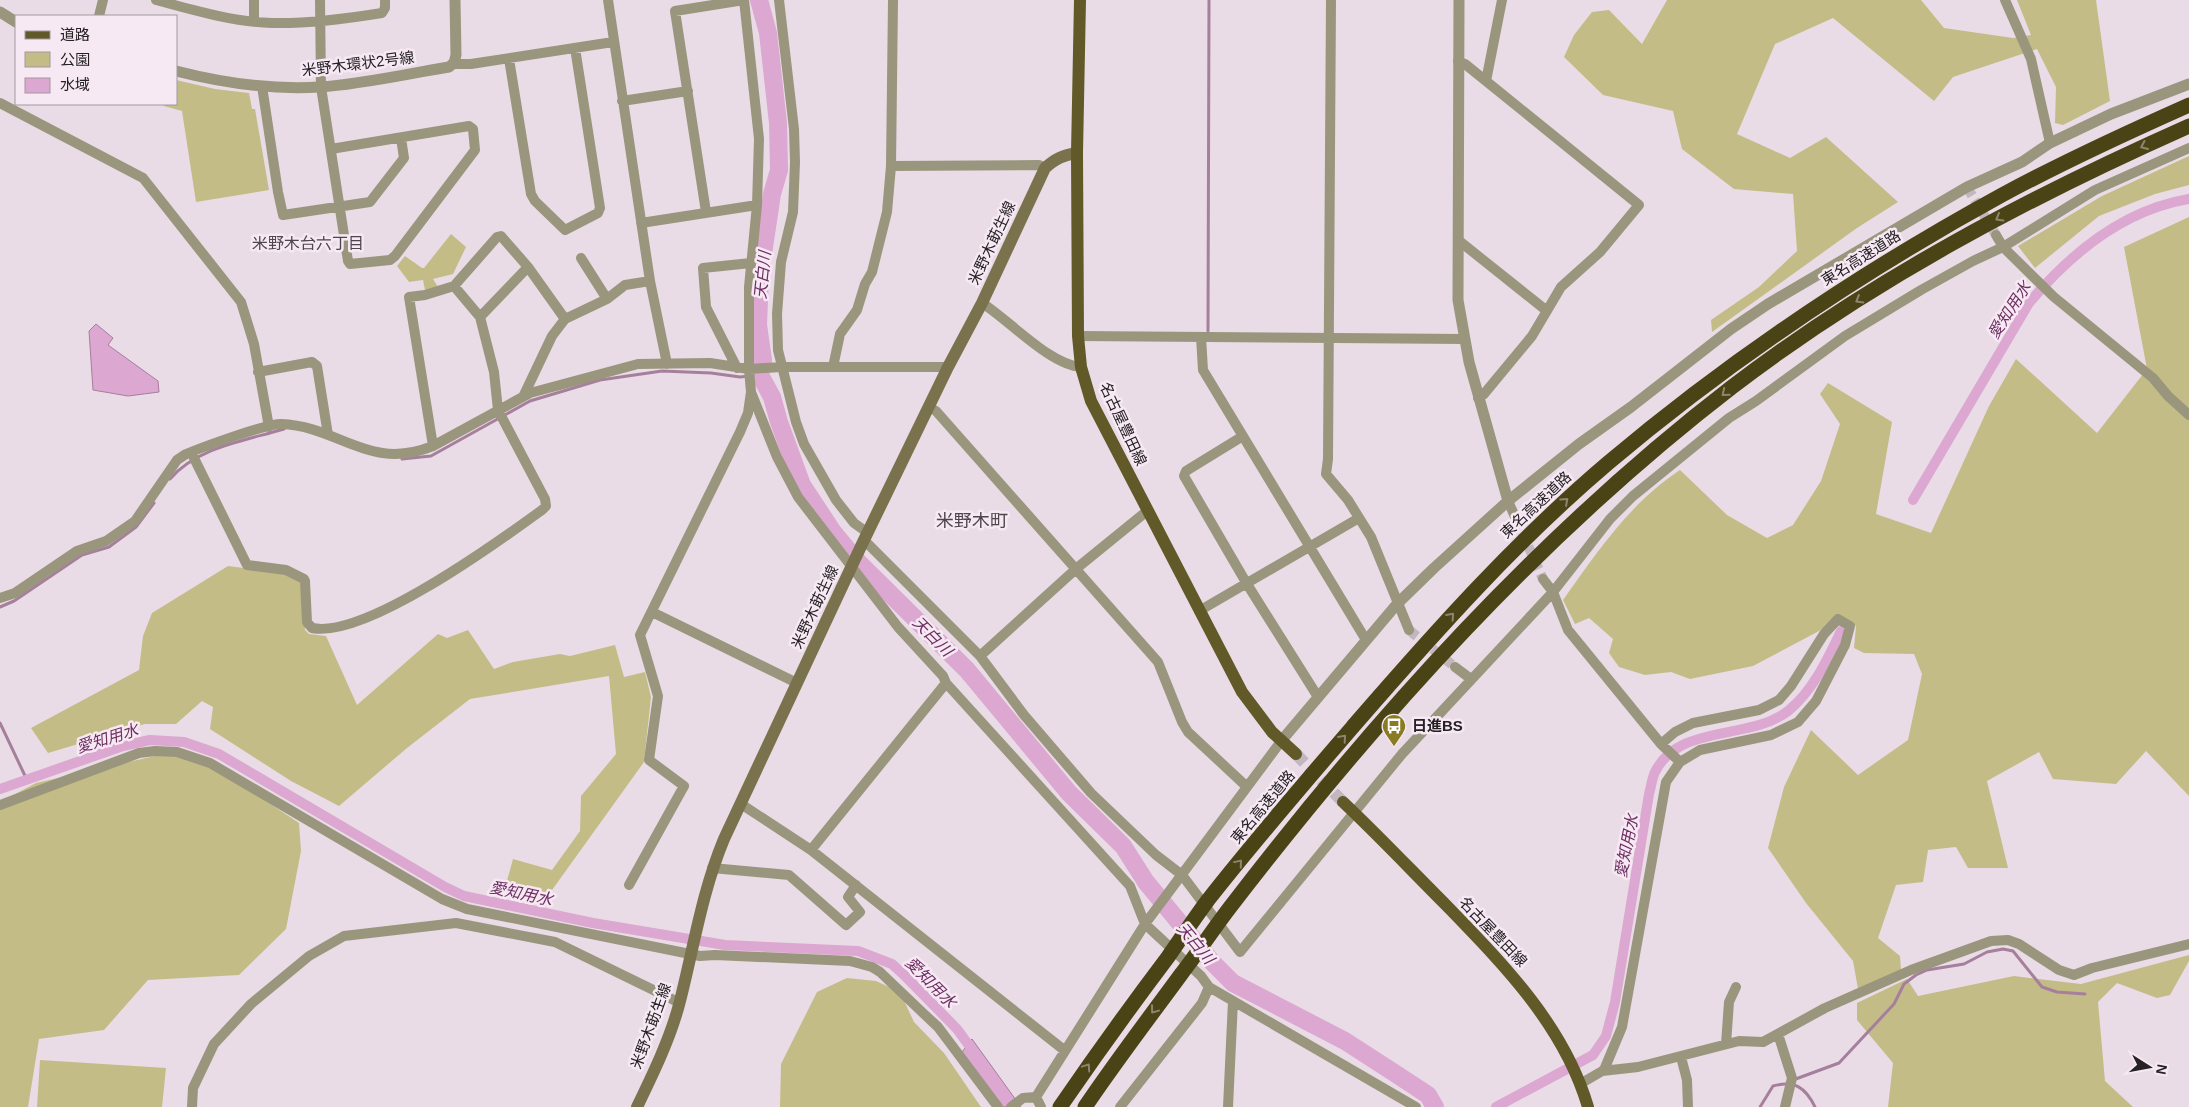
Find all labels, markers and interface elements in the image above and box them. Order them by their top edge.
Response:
legend [15,15,178,105]
text: 道路 [60,26,90,43]
street label: 米野木環状2号線 [301,48,415,79]
text: 公園 [60,51,90,68]
text: 水域 [60,76,90,93]
one-way arrow [2140,139,2149,150]
street label: 米野木莇生線 [965,198,1018,287]
one-way arrow [1995,212,2004,222]
street label: 東名高速道路 [1818,227,1903,289]
district label: 米野木台六丁目 [252,235,364,252]
water label: 天白川 [752,248,774,300]
water label: 愛知用水 [1985,277,2035,342]
one-way arrow [1855,294,1864,304]
street label: 名古屋豊田線 [1097,379,1150,468]
one-way arrow [1722,387,1731,395]
street label: 東名高速道路 [1497,468,1574,542]
one-way arrow [1560,498,1569,507]
district label: 米野木町 [936,511,1008,531]
street label: 米野木莇生線 [788,562,841,651]
water label: 天白川 [910,613,957,661]
one-way arrow [1445,613,1454,622]
bus stop icon: 日進BS [1381,713,1407,747]
place label: 日進BS [1412,717,1463,734]
water label: 愛知用水 [74,720,142,756]
one-way arrow [1337,735,1346,744]
street label: 東名高速道路 [1227,767,1298,847]
water label: 愛知用水 [1612,811,1641,879]
one-way arrow [1234,860,1242,869]
water label: 愛知用水 [488,879,556,909]
street label: 名古屋豊田線 [1456,893,1531,970]
water label: 天白川 [1174,919,1219,969]
water label: 愛知用水 [902,954,961,1012]
street label: 米野木莇生線 [627,981,674,1071]
one-way arrow [1152,1004,1160,1013]
north arrow [2124,1042,2174,1092]
one-way arrow [1081,1063,1091,1072]
text: N [2153,1063,2171,1076]

